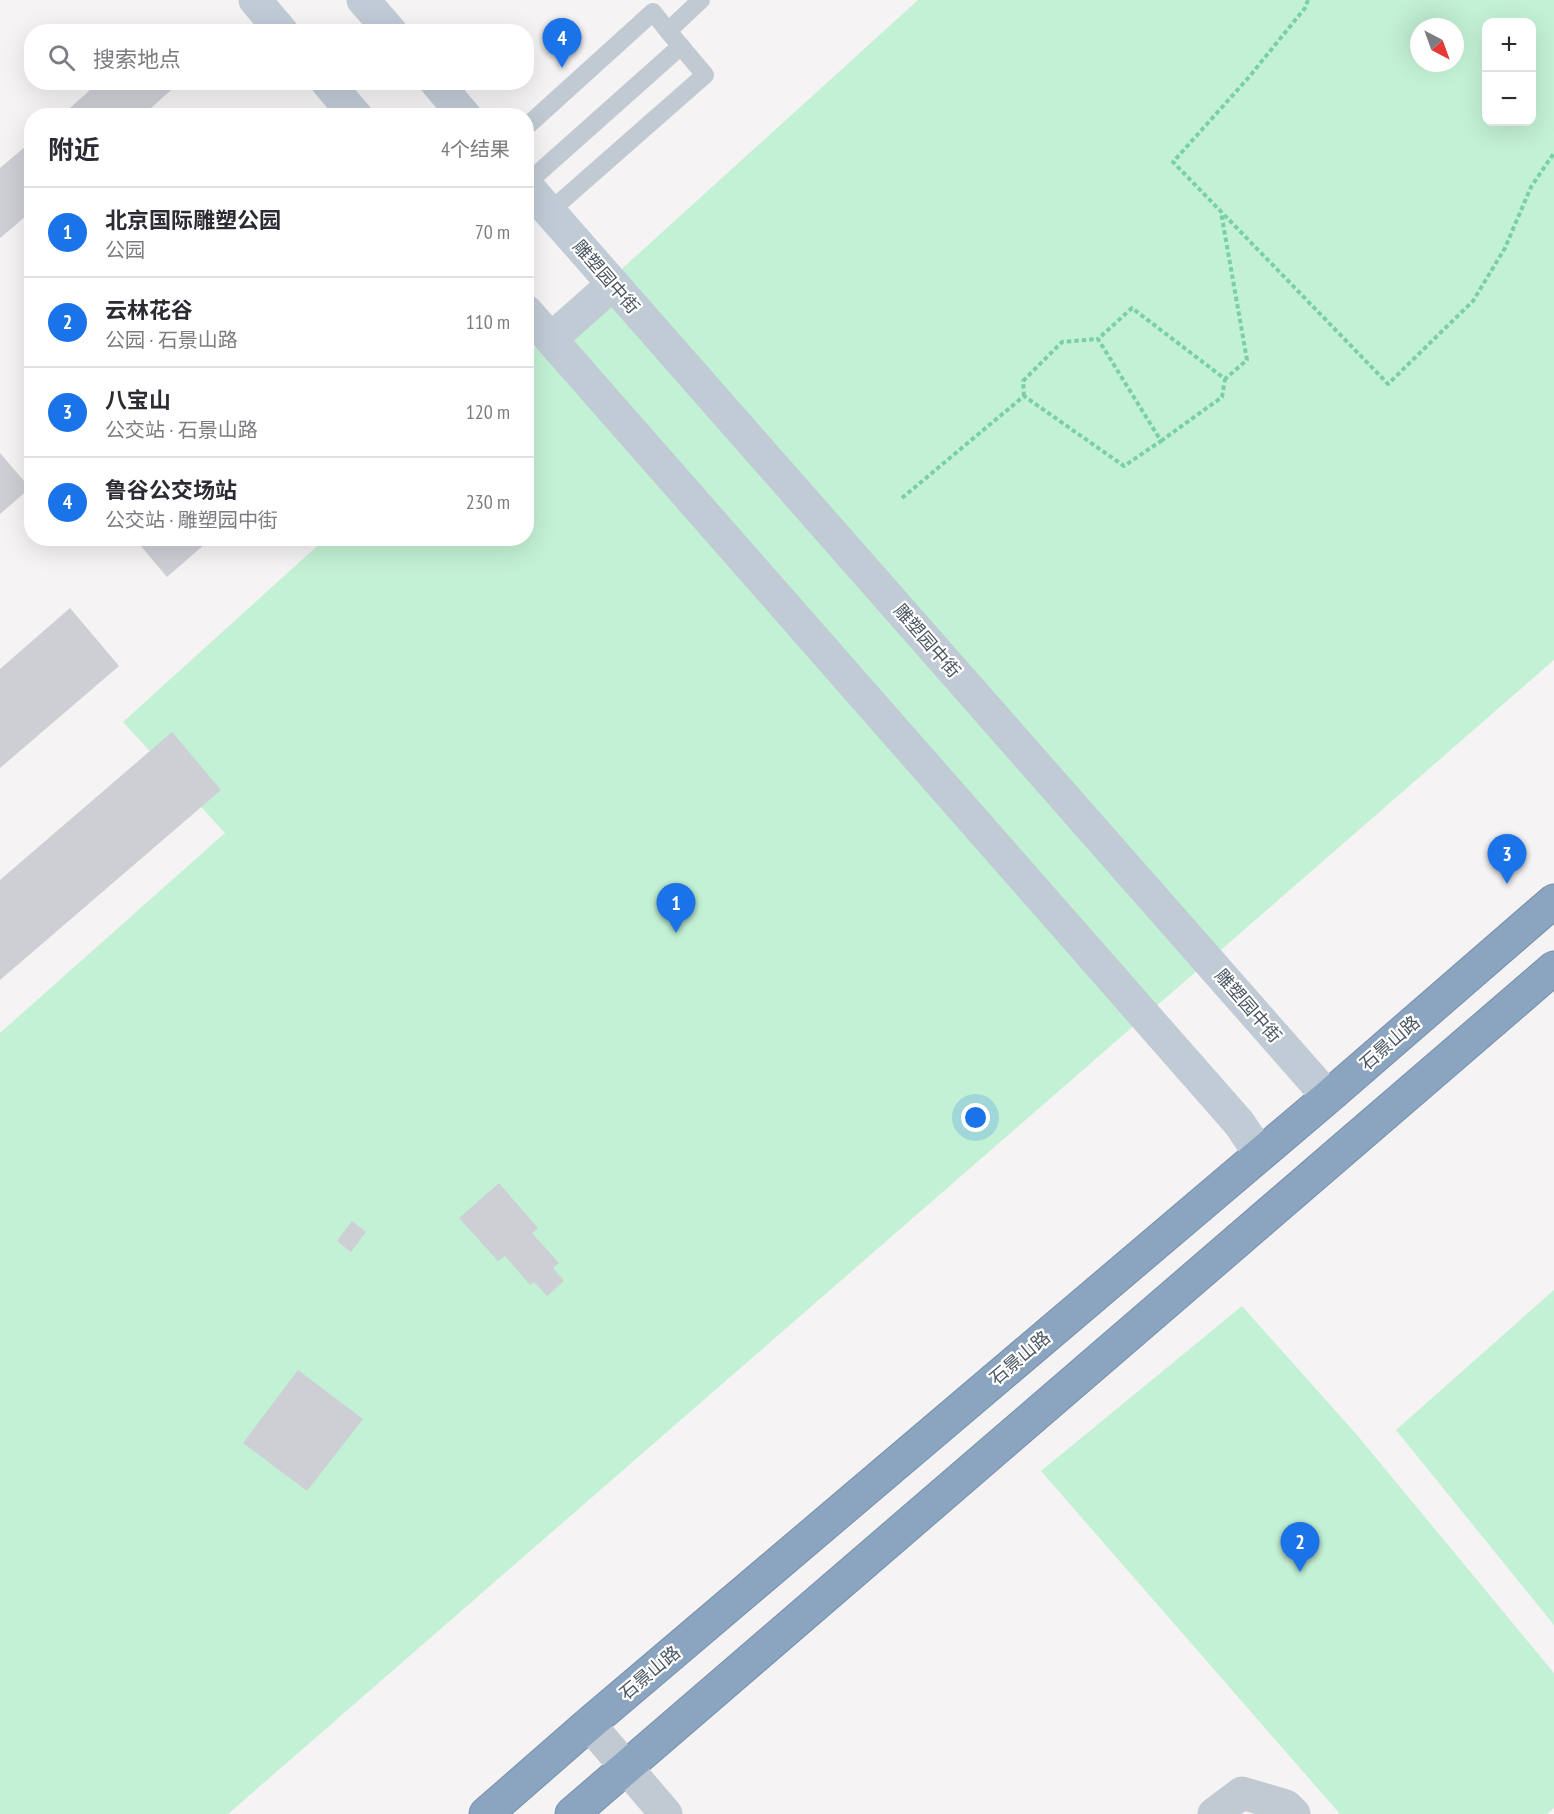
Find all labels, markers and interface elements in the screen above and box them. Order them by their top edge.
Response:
north arrow [1410,18,1464,72]
map controls [1482,18,1536,126]
button: + [1482,18,1536,72]
pin: 4 [542,19,582,68]
search box [24,24,534,90]
icon: search [45,41,78,74]
text: 搜索地点 [93,45,181,73]
button: − [1482,72,1536,126]
text: 附近 [48,133,100,166]
text: 4个结果 [441,136,510,162]
text: 北京国际雕塑公园 [105,206,281,234]
text: 1 [63,219,72,245]
text: 70 m [475,219,510,245]
street label: 雕塑园中街 [568,235,645,318]
text: 公园 [105,237,145,263]
text: 云林花谷 [105,296,193,324]
text: 2 [63,309,72,335]
text: 110 m [466,309,510,335]
text: 公园 · 石景山路 [105,327,238,353]
text: 八宝山 [105,386,171,414]
text: 3 [63,399,72,425]
text: 120 m [466,399,510,425]
text: 公交站 · 石景山路 [105,417,258,443]
text: 鲁谷公交场站 [105,476,237,504]
text: 4 [63,489,72,515]
text: 230 m [466,489,510,515]
text: 公交站 · 雕塑园中街 [105,507,278,533]
street label: 雕塑园中街 [889,599,966,682]
pin: 3 [1488,834,1526,884]
pin: 1 [656,884,696,933]
street label: 雕塑园中街 [1210,964,1287,1047]
street label: 石景山路 [1355,1010,1424,1075]
your location [961,1103,990,1132]
street label: 石景山路 [985,1326,1055,1390]
pin: 2 [1280,1522,1320,1572]
street label: 石景山路 [615,1641,685,1705]

